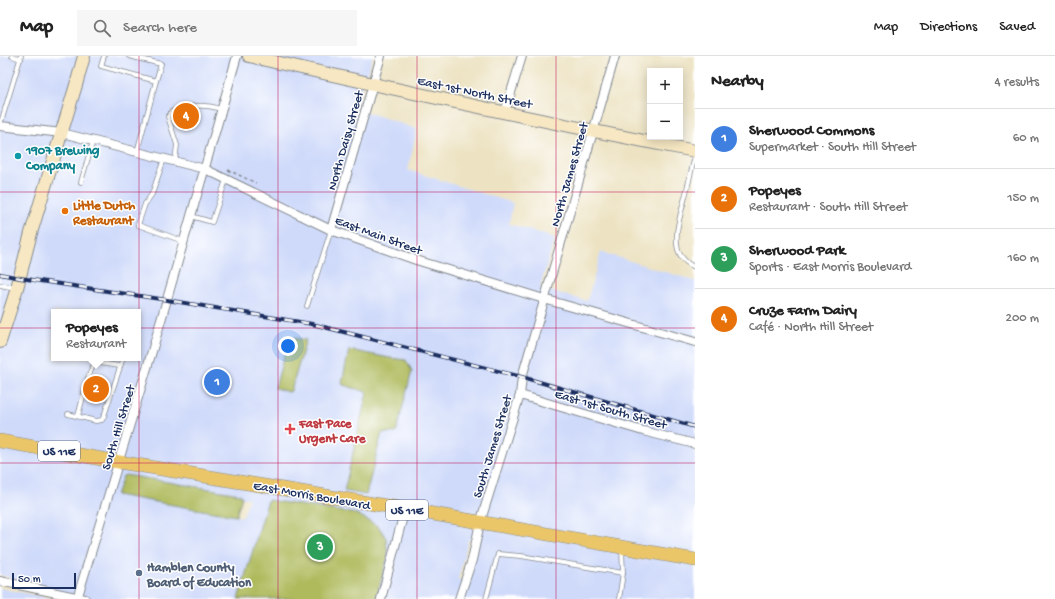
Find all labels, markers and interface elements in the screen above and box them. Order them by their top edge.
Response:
search box [77,10,357,46]
text: Map [20,16,53,39]
icon: search [91,17,113,39]
text: Search here [123,19,197,37]
text: Map [874,19,898,36]
text: Directions [920,19,977,36]
text: Saved [999,19,1035,36]
map controls [647,68,683,140]
button: + [647,68,683,104]
text: Nearby [711,72,764,92]
street label: East 1st North Street [416,74,535,113]
text: 4 results [995,75,1039,90]
street label: North Daisy Street [325,88,368,192]
pin: 4 [173,101,199,131]
button: − [647,104,683,140]
street label: North James Street [548,119,593,229]
text: Sherwood Commons [749,122,874,140]
text: 1 [721,131,727,146]
text: 60 m [1013,131,1039,146]
text: Supermarket · South Hill Street [749,140,916,155]
place label: 1907 Brewing Company [25,144,100,175]
marker: 1907 Brewing Company [13,151,23,161]
text: Popeyes [749,182,801,200]
text: 2 [721,191,727,206]
text: 150 m [1007,191,1039,206]
place label: Little Dutch Restaurant [72,199,135,229]
text: Restaurant · South Hill Street [749,200,907,215]
marker: Little Dutch Restaurant [60,206,70,216]
street label: East Main Street [333,214,425,260]
text: Sherwood Park [749,242,845,260]
text: 3 [721,251,727,266]
text: 160 m [1007,251,1039,266]
text: Sports · East Morris Boulevard [749,260,912,275]
text: Cruze Farm Dairy [749,302,857,320]
popup [51,309,141,361]
text: 4 [721,311,727,326]
text: 200 m [1006,311,1039,326]
text: Popeyes [66,319,118,337]
text: Café · North Hill Street [749,320,873,335]
your location [278,336,298,356]
text: Restaurant [66,337,126,352]
pin: 1 [204,367,230,397]
pin: 2 [83,374,109,404]
street label: South Hill Street [99,382,140,472]
street label: East 1st South Street [553,387,670,434]
street label: South James Street [471,392,517,500]
place label: Fast Pace Urgent Care [298,417,367,447]
marker: Fast Pace Urgent Care [284,423,296,435]
road number: US 11E [38,441,80,461]
street label: East Morris Boulevard [252,479,373,514]
road number: US 11E [386,500,428,520]
pin: 3 [307,532,333,562]
place label: Hamblen County Board of Education [146,561,252,591]
marker: Hamblen County Board of Education [134,568,144,578]
scale bar [12,571,76,590]
text: 50 m [18,574,40,586]

